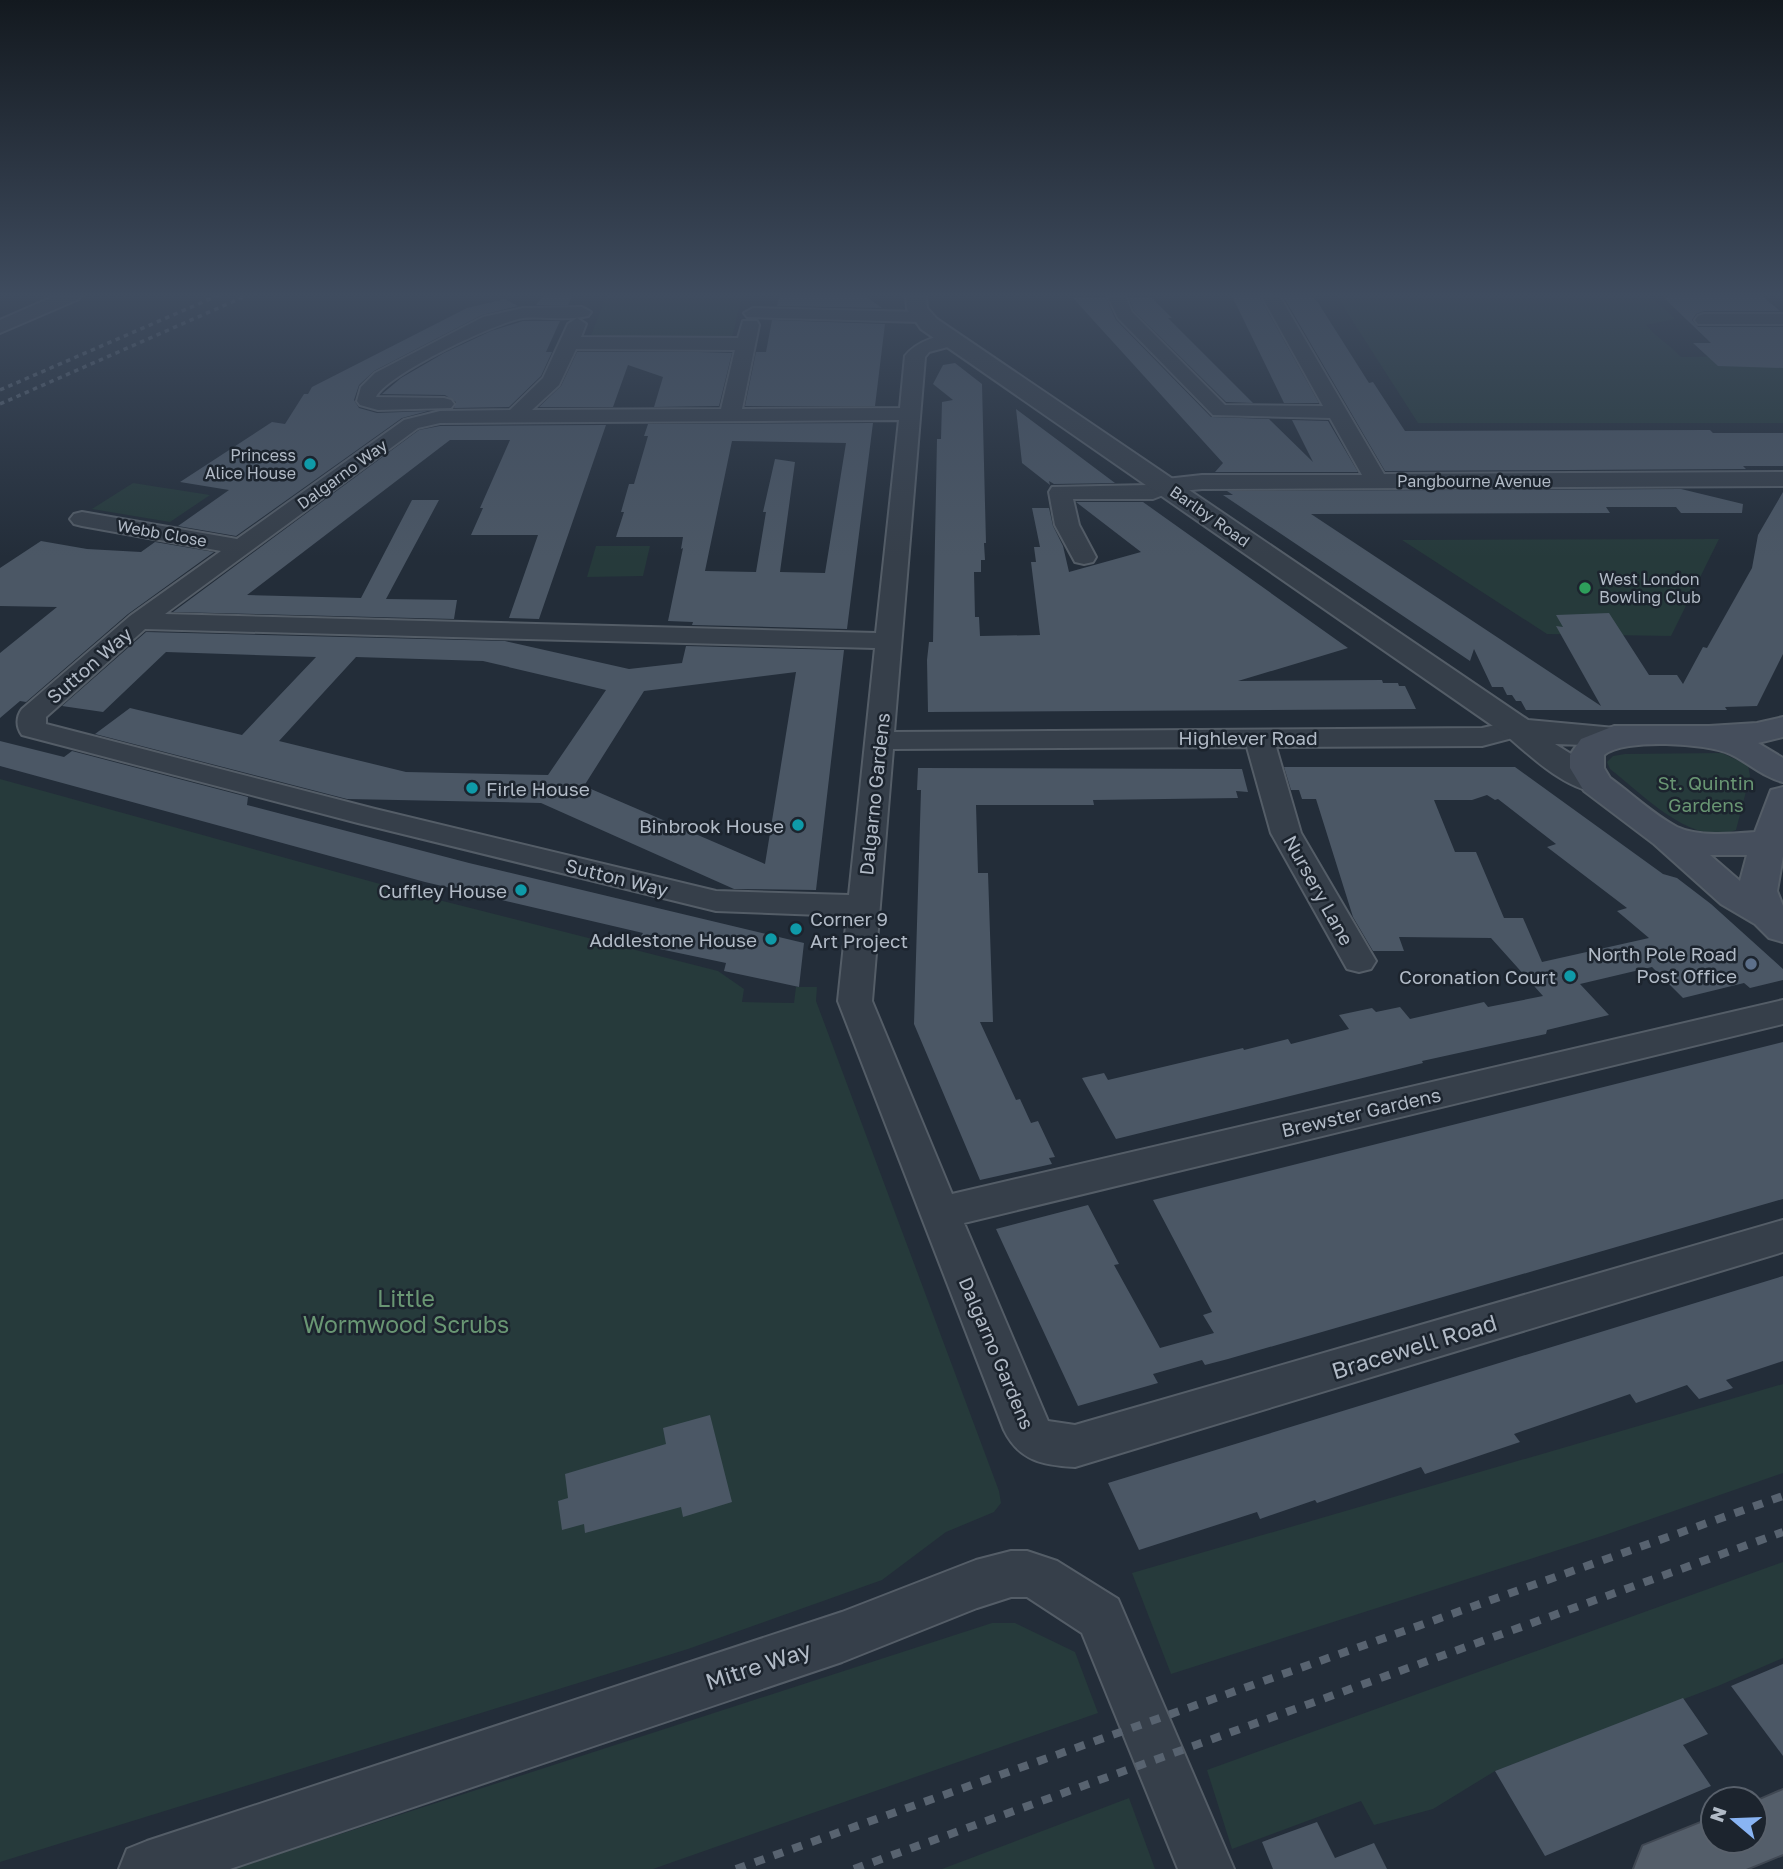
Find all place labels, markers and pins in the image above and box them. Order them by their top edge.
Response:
place label: Princess Alice House [205,445,296,483]
marker: Princess Alice House [302,456,318,472]
place label: West London Bowling Club [1599,569,1701,607]
marker: West London Bowling Club [1577,580,1593,596]
place label: Firle House [486,777,590,800]
marker: Firle House [464,780,480,796]
place label: Binbrook House [639,814,784,837]
marker: Binbrook House [790,817,806,833]
place label: Cuffley House [378,879,507,902]
marker: Cuffley House [513,882,529,898]
place label: Corner 9 Art Project [810,907,908,952]
marker: Corner 9 Art Project [788,921,804,937]
place label: Addlestone House [589,928,757,951]
marker: Addlestone House [763,931,779,947]
place label: North Pole Road Post Office [1587,942,1737,987]
marker: North Pole Road Post Office [1743,956,1759,972]
place label: Coronation Court [1399,965,1556,988]
marker: Coronation Court [1562,968,1578,984]

